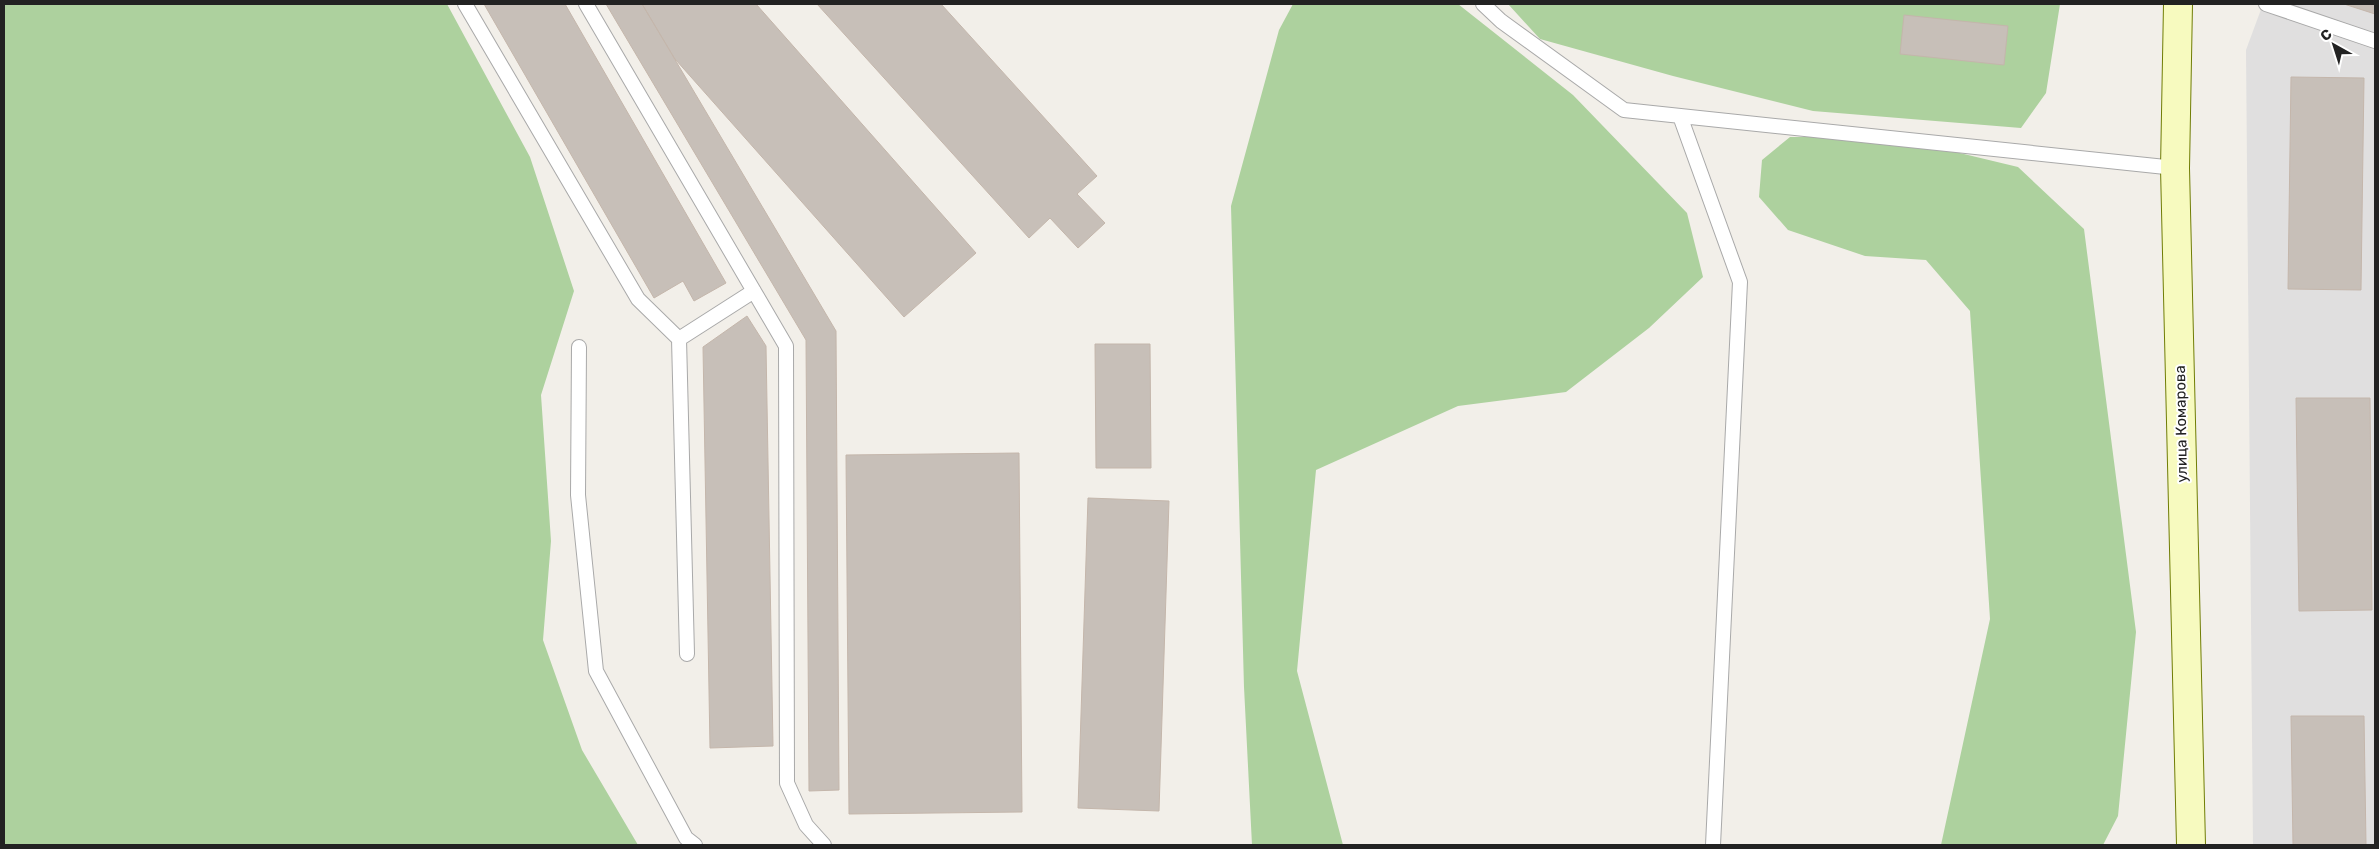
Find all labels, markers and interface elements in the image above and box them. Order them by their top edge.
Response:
north arrow [2309,20,2359,70]
text: С [2317,25,2335,45]
street label: улица Комарова [2171,365,2191,483]

